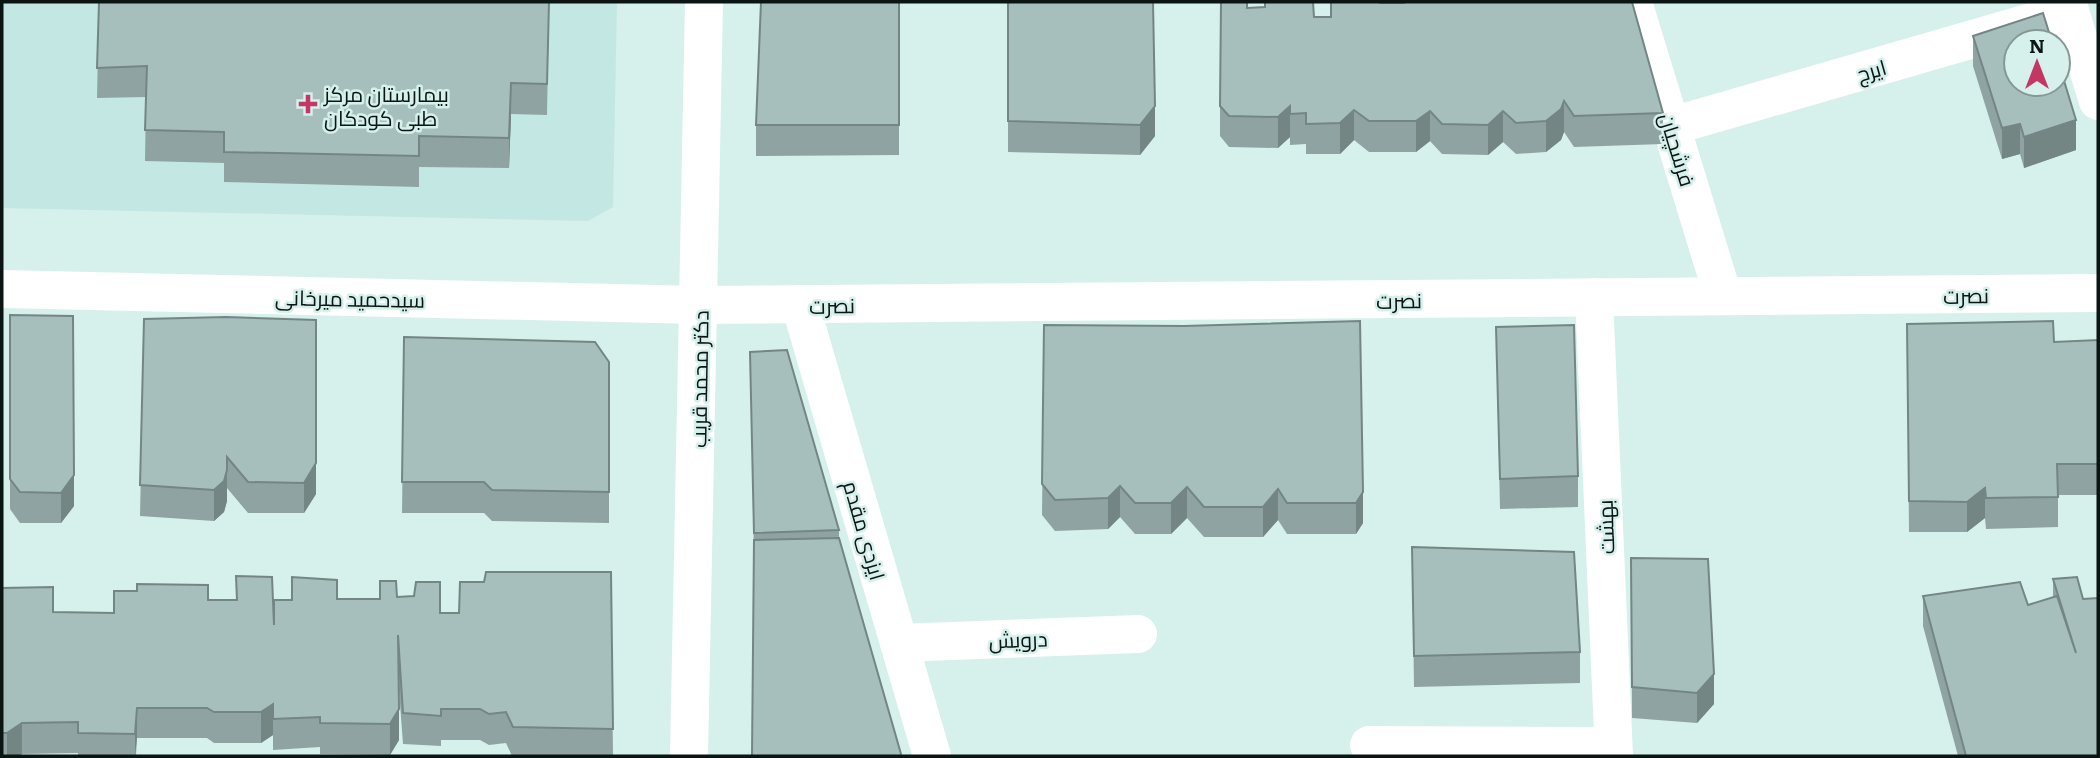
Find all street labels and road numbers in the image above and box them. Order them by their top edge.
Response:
street label: ایرج [1852,50,1890,89]
street label: فرشچیان [1652,108,1705,190]
street label: نصرت [1943,278,1989,310]
street label: سیدحمید میرخانی [275,280,425,314]
street label: نصرت [1376,283,1422,315]
street label: نصرت [809,288,855,320]
street label: دکتر محمد قریب [681,310,715,448]
street label: ایزدی مقدم [836,477,895,584]
street label: بهشت [1588,499,1620,555]
street label: درویش [988,621,1048,655]

